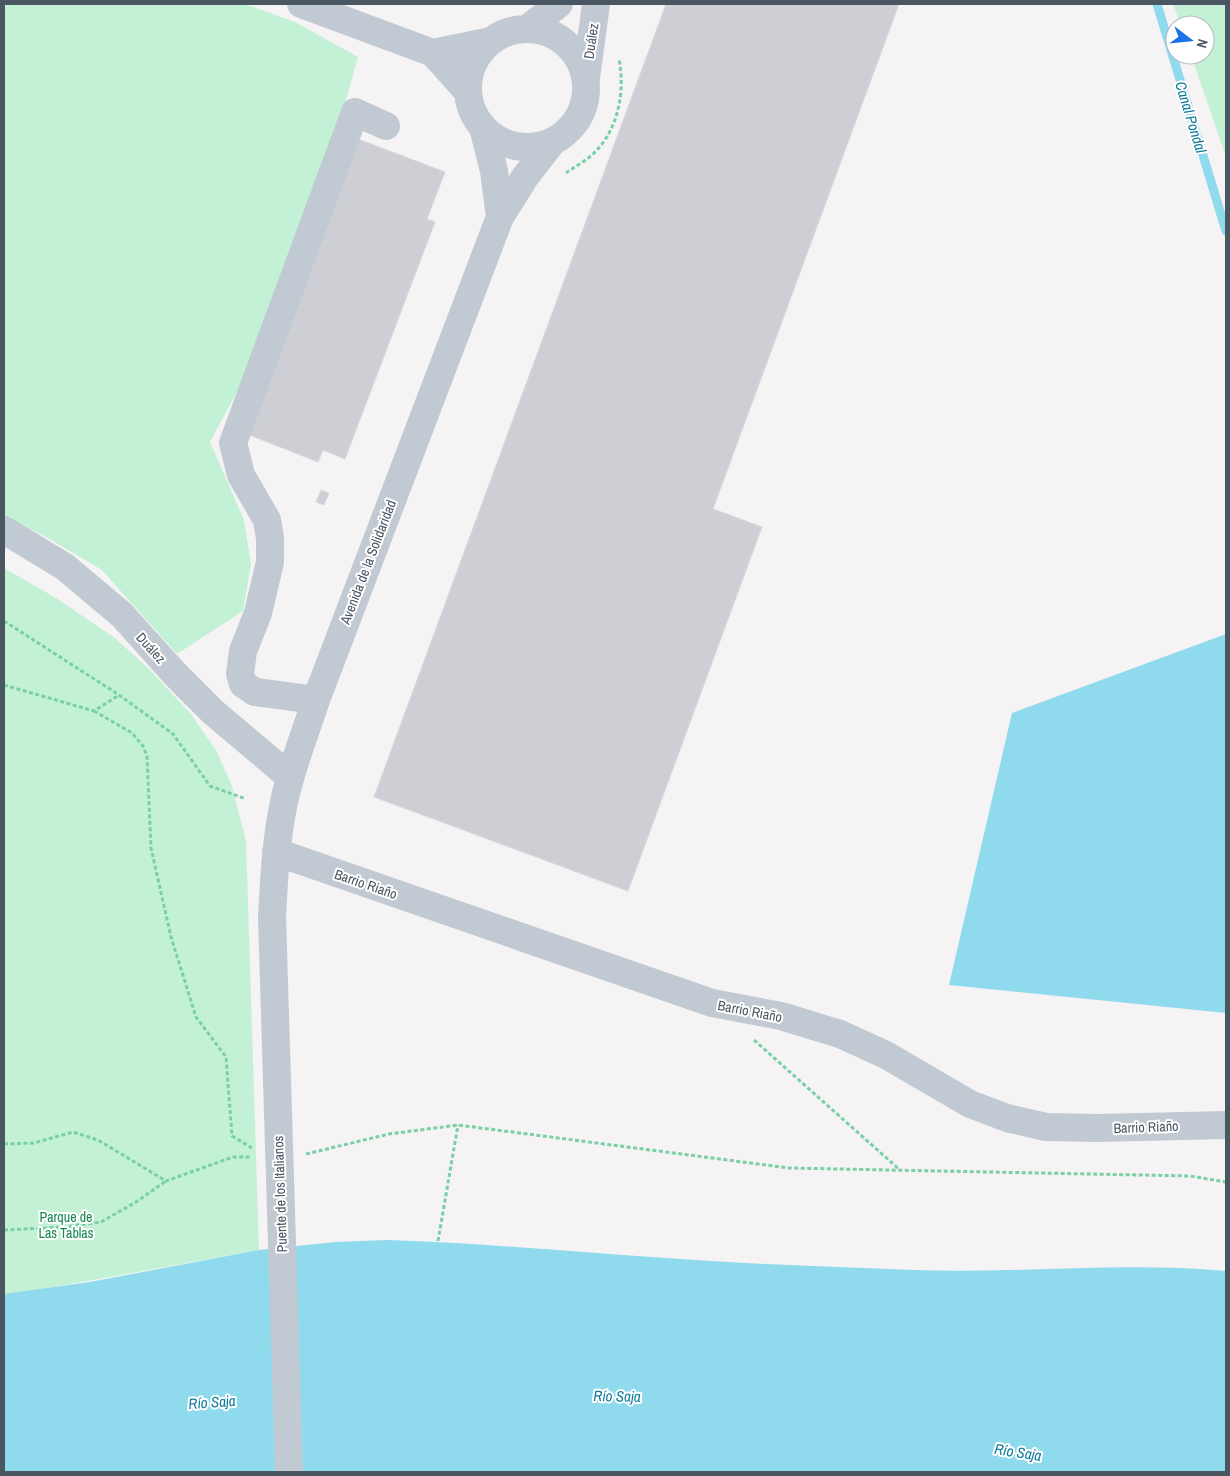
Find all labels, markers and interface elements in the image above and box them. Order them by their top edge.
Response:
north arrow [1165,15,1215,65]
street label: Duález [580,22,602,60]
text: N [1193,37,1212,50]
water label: Canal Pondal [1170,79,1212,156]
street label: Avenida de la Solidaridad [336,497,400,628]
street label: Duález [132,629,170,667]
street label: Barrio Riaño [332,865,400,903]
street label: Barrio Riaño [716,996,784,1026]
street label: Barrio Riaño [1113,1117,1179,1137]
street label: Puente de los Italianos [269,1135,291,1253]
park label: Parque de Las Tablas [39,1208,94,1242]
water label: Río Saja [593,1385,641,1407]
water label: Río Saja [188,1390,236,1414]
water label: Río Saja [993,1438,1043,1466]

